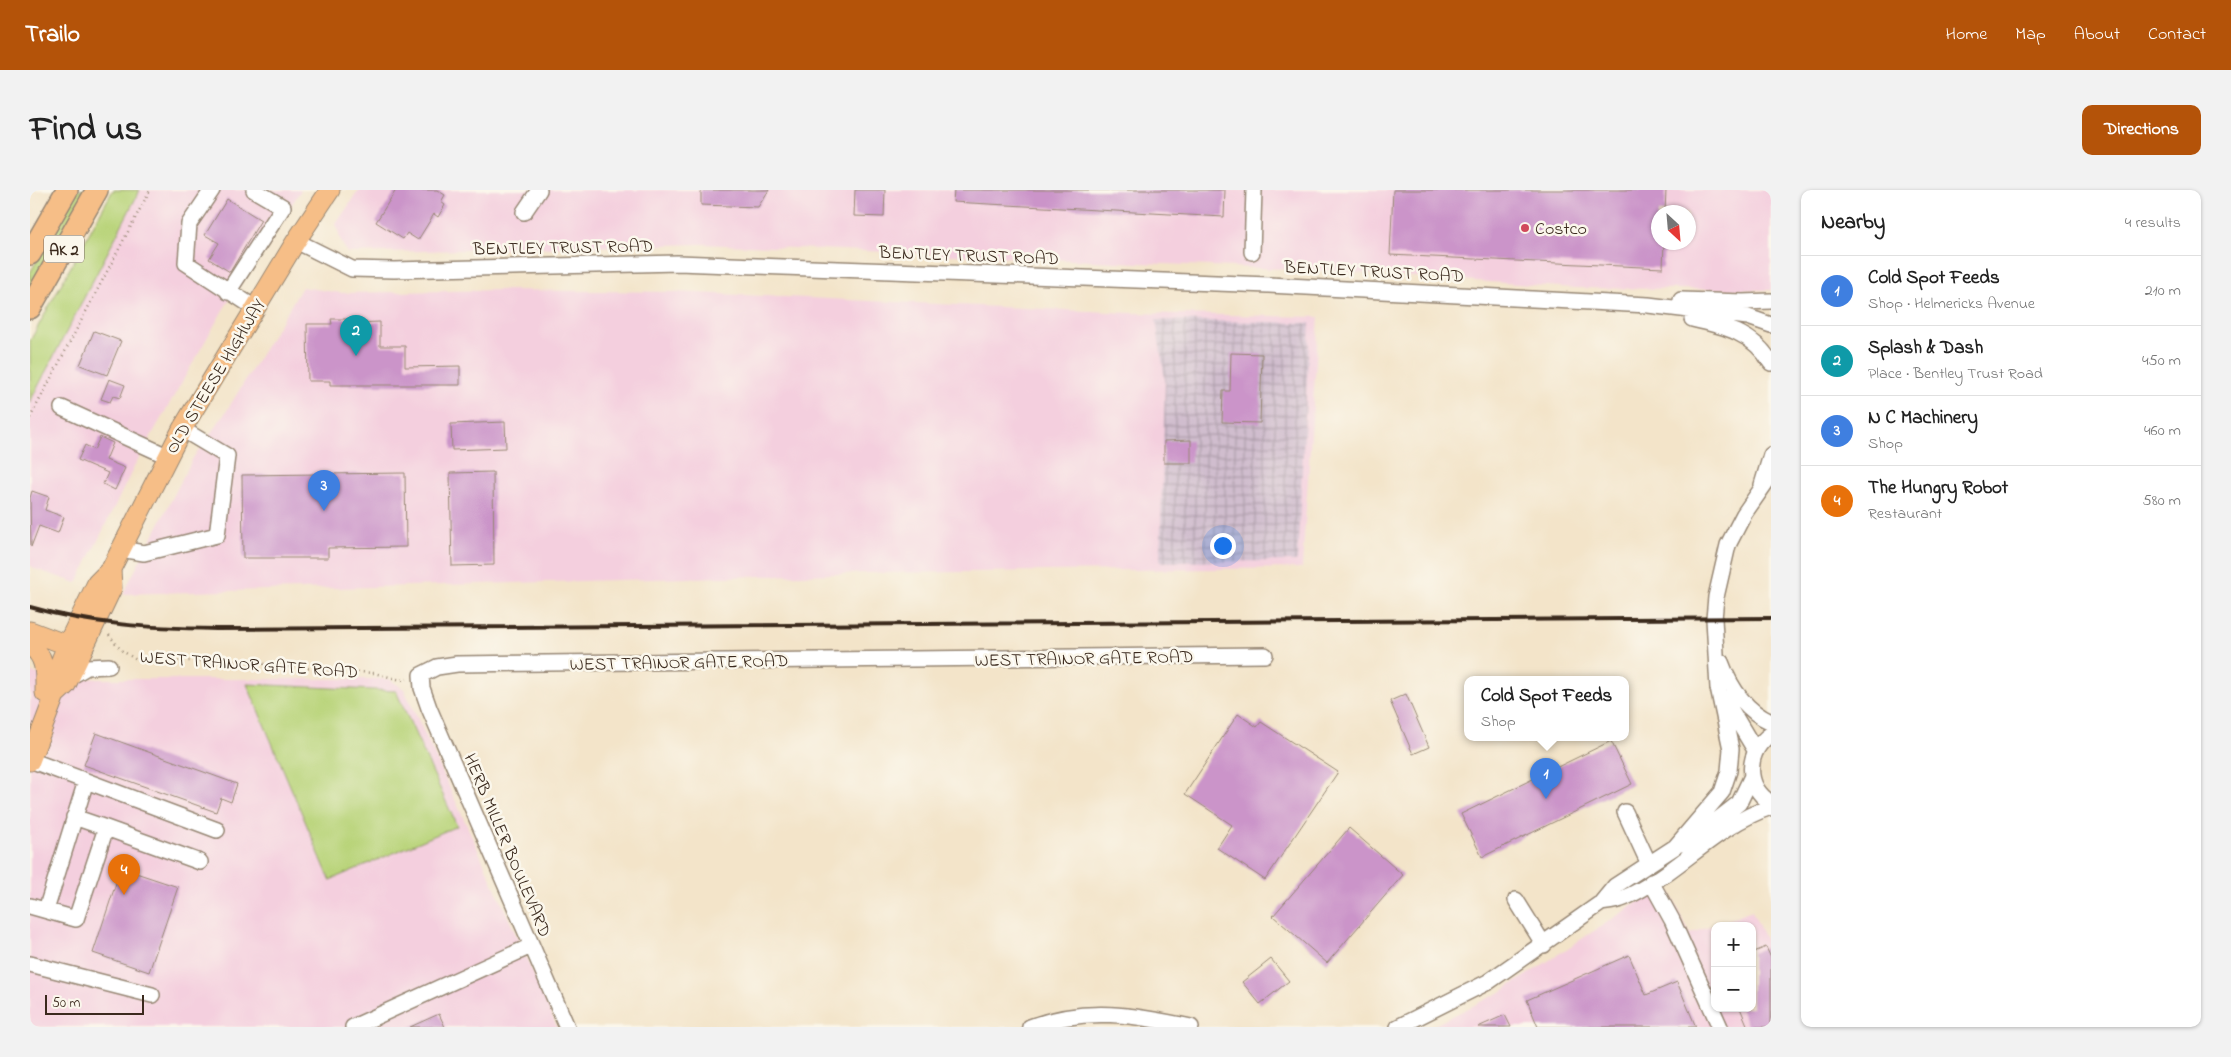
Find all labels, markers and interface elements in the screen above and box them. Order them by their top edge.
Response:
text: Trailo [25,18,80,53]
text: Home [1946,22,1987,48]
text: Map [2015,22,2046,48]
text: About [2074,22,2120,48]
text: Contact [2148,22,2206,48]
text: Find us [30,105,142,156]
button: Directions [2082,105,2201,155]
north arrow [1651,205,1696,250]
text: Nearby [1821,208,1885,238]
text: 4 results [2125,211,2181,235]
place label: Costco [1535,217,1587,243]
marker: Costco [1519,222,1531,234]
street label: BENTLEY TRUST ROAD [472,234,653,264]
road number: AK 2 [44,236,84,262]
street label: BENTLEY TRUST ROAD [877,241,1059,273]
street label: BENTLEY TRUST ROAD [1282,255,1464,291]
text: Cold Spot Feeds [1868,265,2000,292]
text: 1 [1834,279,1840,303]
text: 210 m [2145,279,2181,303]
text: Shop · Helmericks Avenue [1868,292,2035,316]
street label: OLD STEESE HIGHWAY [160,294,274,459]
pin: 2 [340,315,372,356]
text: Splash & Dash [1868,335,1983,362]
text: 2 [1833,349,1841,373]
text: 450 m [2142,349,2181,373]
text: Place · Bentley Trust Road [1868,362,2043,386]
text: N C Machinery [1868,405,1978,432]
text: 3 [1834,419,1840,443]
text: 460 m [2144,419,2181,443]
text: Shop [1868,432,1903,456]
pin: 3 [308,470,340,511]
text: The Hungry Robot [1868,475,2008,502]
text: 4 [1834,489,1840,513]
text: 580 m [2143,489,2181,513]
text: Restaurant [1868,502,1942,526]
your location [1210,533,1236,559]
street label: WEST TRAINOR GATE ROAD [139,645,359,687]
street label: WEST TRAINOR GATE ROAD [975,645,1194,675]
street label: WEST TRAINOR GATE ROAD [570,649,789,679]
popup [1464,676,1629,741]
text: Cold Spot Feeds [1481,683,1612,710]
text: Shop [1481,710,1516,734]
street label: HERB MILLER BOULEVARD [456,750,557,942]
pin: 1 [1530,758,1562,799]
pin: 4 [108,854,140,895]
map controls [1711,922,1756,1012]
button: + [1711,922,1756,967]
button: − [1711,967,1756,1012]
scale bar [45,992,144,1015]
text: 50 m [52,993,80,1014]

